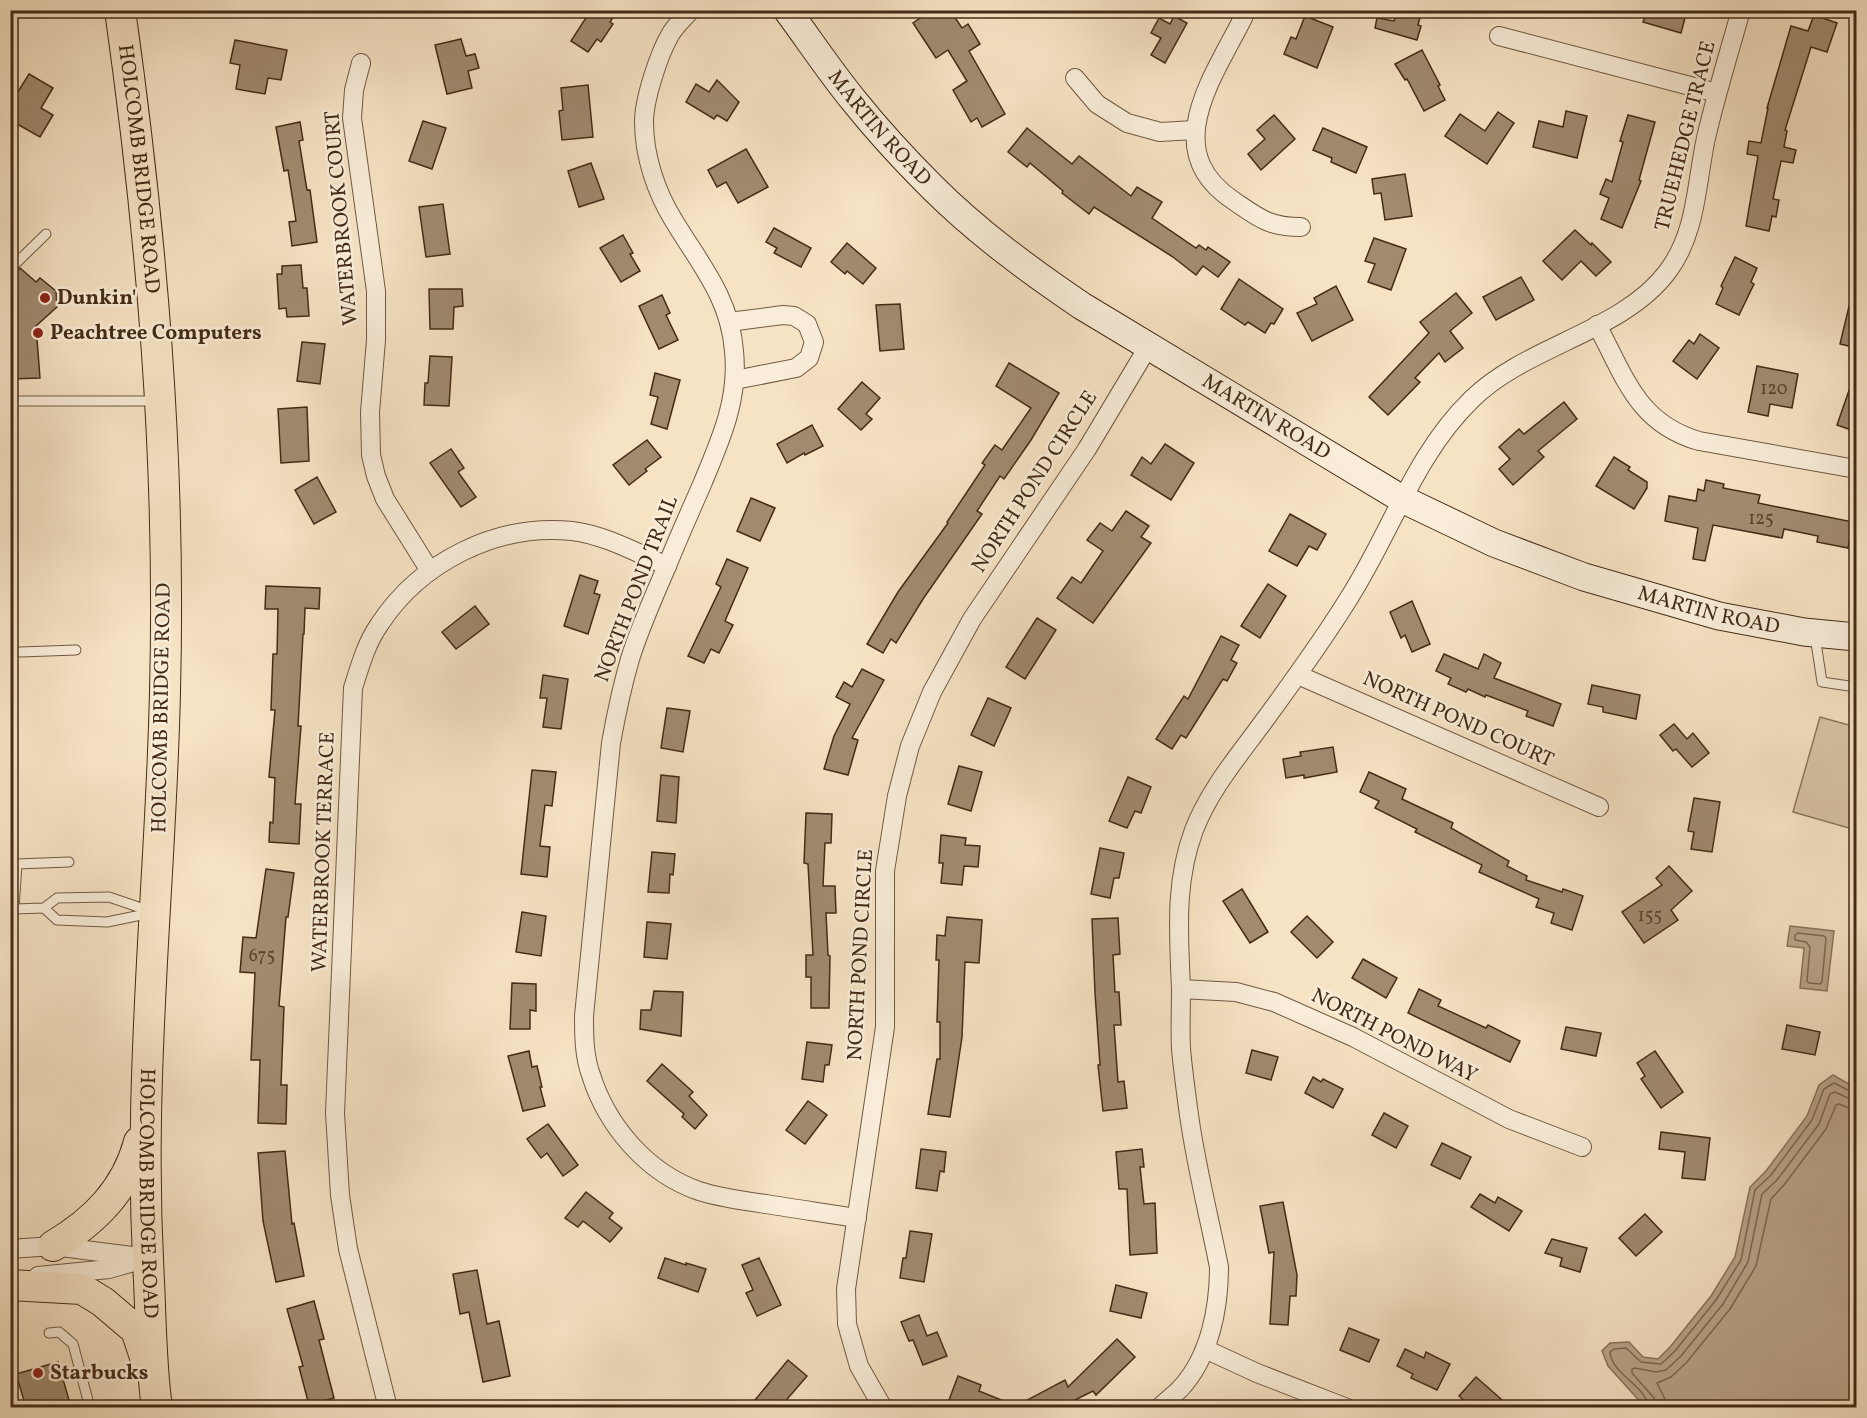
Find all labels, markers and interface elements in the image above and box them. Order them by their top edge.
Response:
street label: TRUEHEDGE TRACE [1648,38,1724,234]
street label: HOLCOMB BRIDGE ROAD [110,43,167,295]
street label: MARTIN ROAD [821,64,938,193]
street label: WATERBROOK COURT [318,109,366,327]
place label: Dunkin' [57,284,136,313]
marker: Dunkin' [38,291,52,305]
place label: Peachtree Computers [50,319,262,348]
marker: Peachtree Computers [31,326,45,340]
street label: MARTIN ROAD [1196,367,1336,467]
house number: 120 [1760,377,1788,402]
street label: NORTH POND CIRCLE [965,385,1105,579]
street label: NORTH POND TRAIL [588,491,686,686]
house number: 125 [1748,507,1774,532]
street label: MARTIN ROAD [1634,579,1782,642]
street label: HOLCOMB BRIDGE ROAD [145,583,179,833]
street label: NORTH POND COURT [1358,665,1558,775]
street label: WATERBROOK TERRACE [305,731,343,973]
street label: NORTH POND CIRCLE [841,848,881,1062]
house number: 155 [1638,904,1662,929]
house number: 675 [249,944,275,969]
street label: NORTH POND WAY [1306,982,1482,1090]
street label: HOLCOMB BRIDGE ROAD [131,1068,165,1319]
place label: Starbucks [50,1359,148,1388]
marker: Starbucks [31,1366,45,1380]

